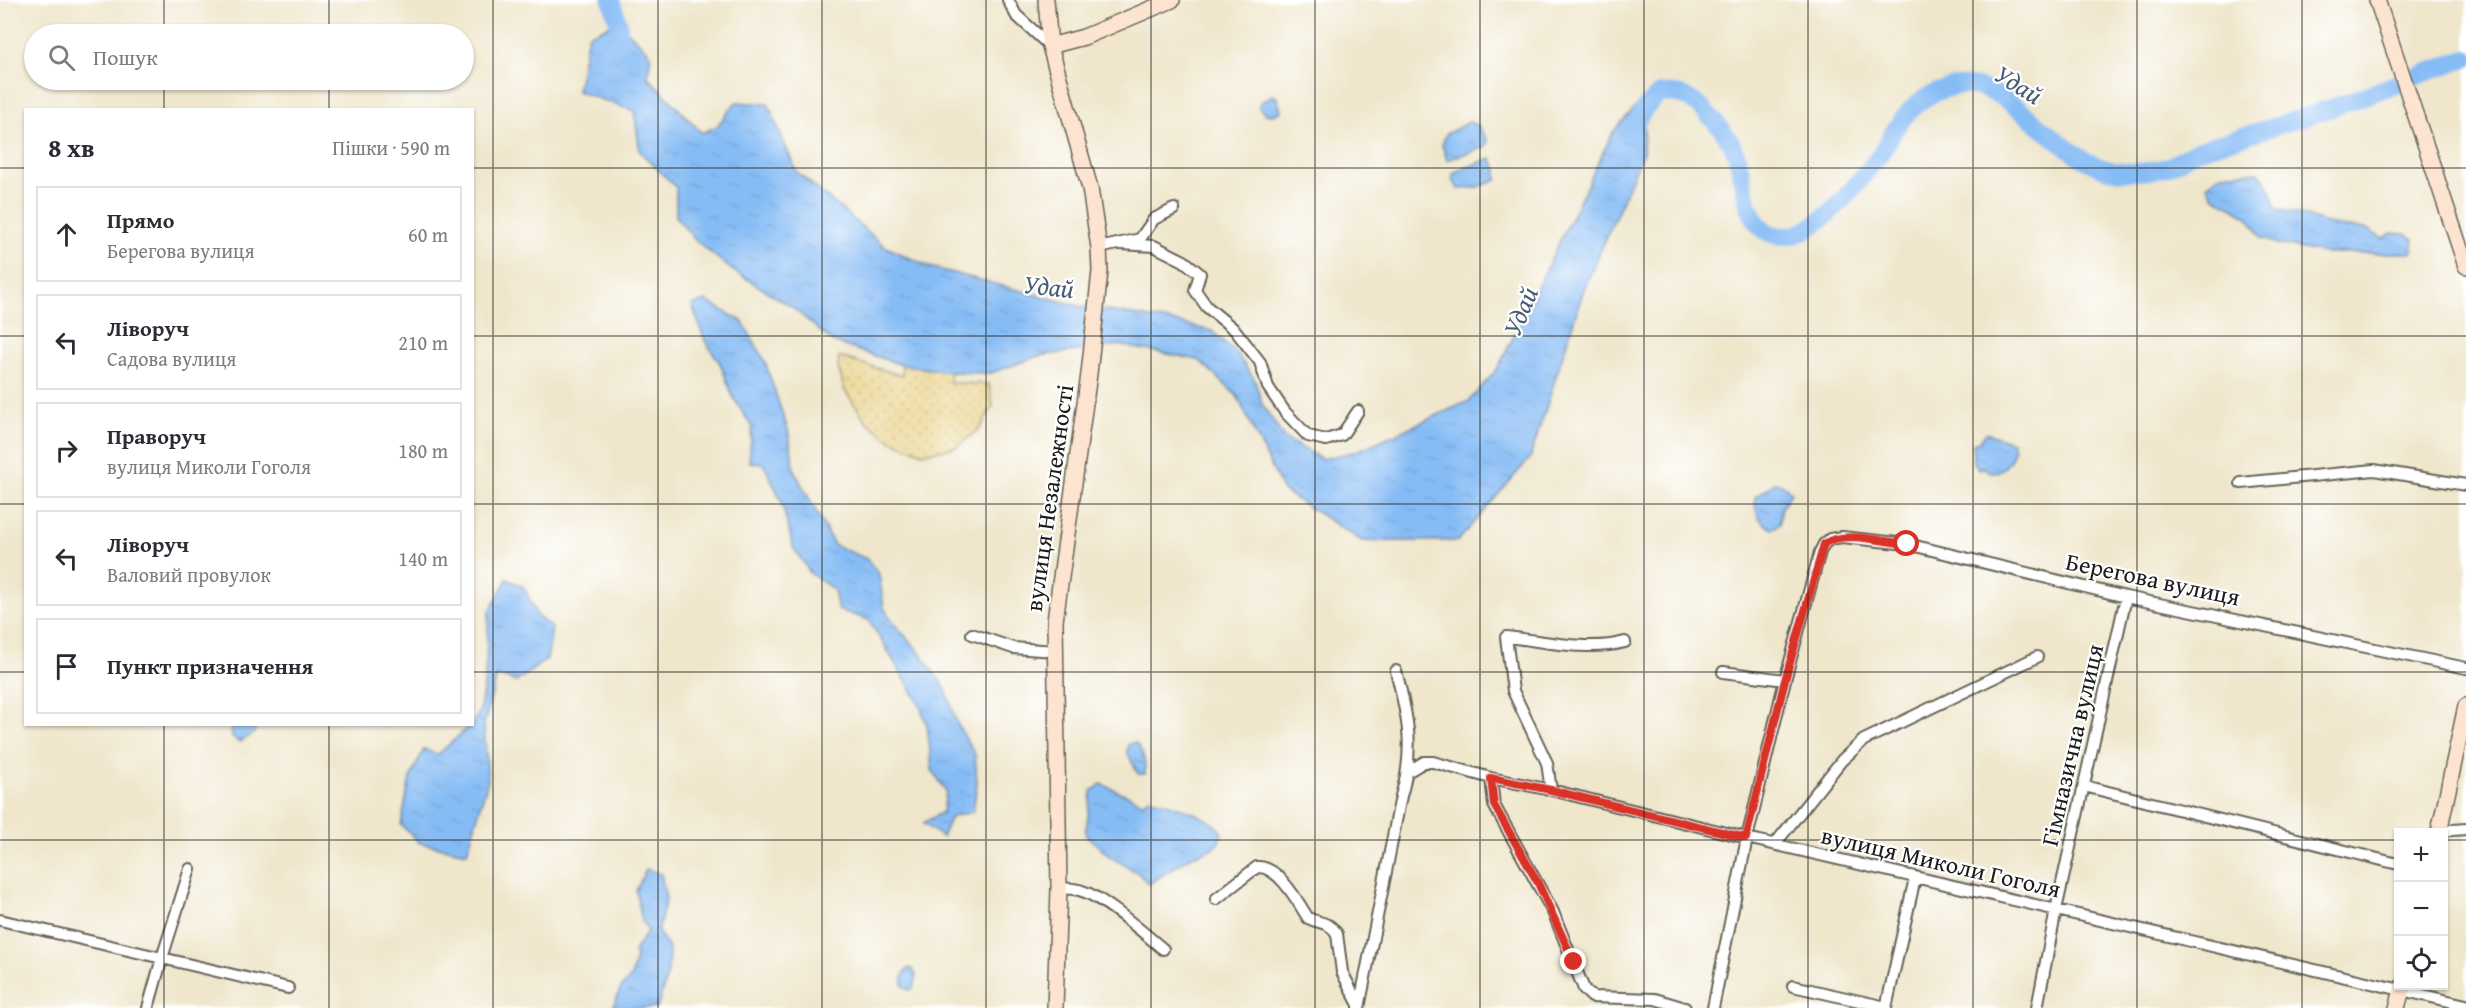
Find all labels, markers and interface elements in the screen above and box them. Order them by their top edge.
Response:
search box [24,24,474,90]
icon: search [45,41,78,74]
text: Пошук [93,41,158,73]
water label: Удай [1987,54,2051,114]
text: 8 хв [48,128,95,167]
text: Пішки · 590 m [332,133,450,162]
text: Прямо [107,204,174,236]
icon: ahead [50,218,83,251]
text: 60 m [408,220,448,249]
text: Берегова вулиця [107,236,255,265]
water label: Удай [1022,264,1076,308]
water label: Удай [1492,280,1548,342]
text: Ліворуч [107,312,189,344]
icon: left [50,326,83,359]
text: 210 m [398,328,448,357]
text: Садова вулиця [107,344,237,373]
street label: вулиця Незалежності [1016,382,1082,614]
text: Праворуч [107,420,206,452]
icon: right [50,434,83,467]
text: 180 m [398,436,448,465]
text: вулиця Миколи Гоголя [107,452,311,481]
text: Ліворуч [107,528,189,560]
route start [1893,530,1919,556]
icon: left [50,542,83,575]
street label: Берегова вулиця [2063,543,2243,615]
text: 140 m [398,544,448,573]
text: Валовий провулок [107,560,271,589]
street label: Гімназична вулиця [2032,641,2112,849]
icon: arrive [50,650,83,683]
text: Пункт призначення [107,650,313,682]
street label: вулиця Миколи Гоголя [1818,817,2064,907]
map controls [2394,828,2448,990]
button: + [2394,828,2448,882]
button: − [2394,882,2448,936]
button: locate [2394,936,2448,990]
route end [1560,948,1586,974]

